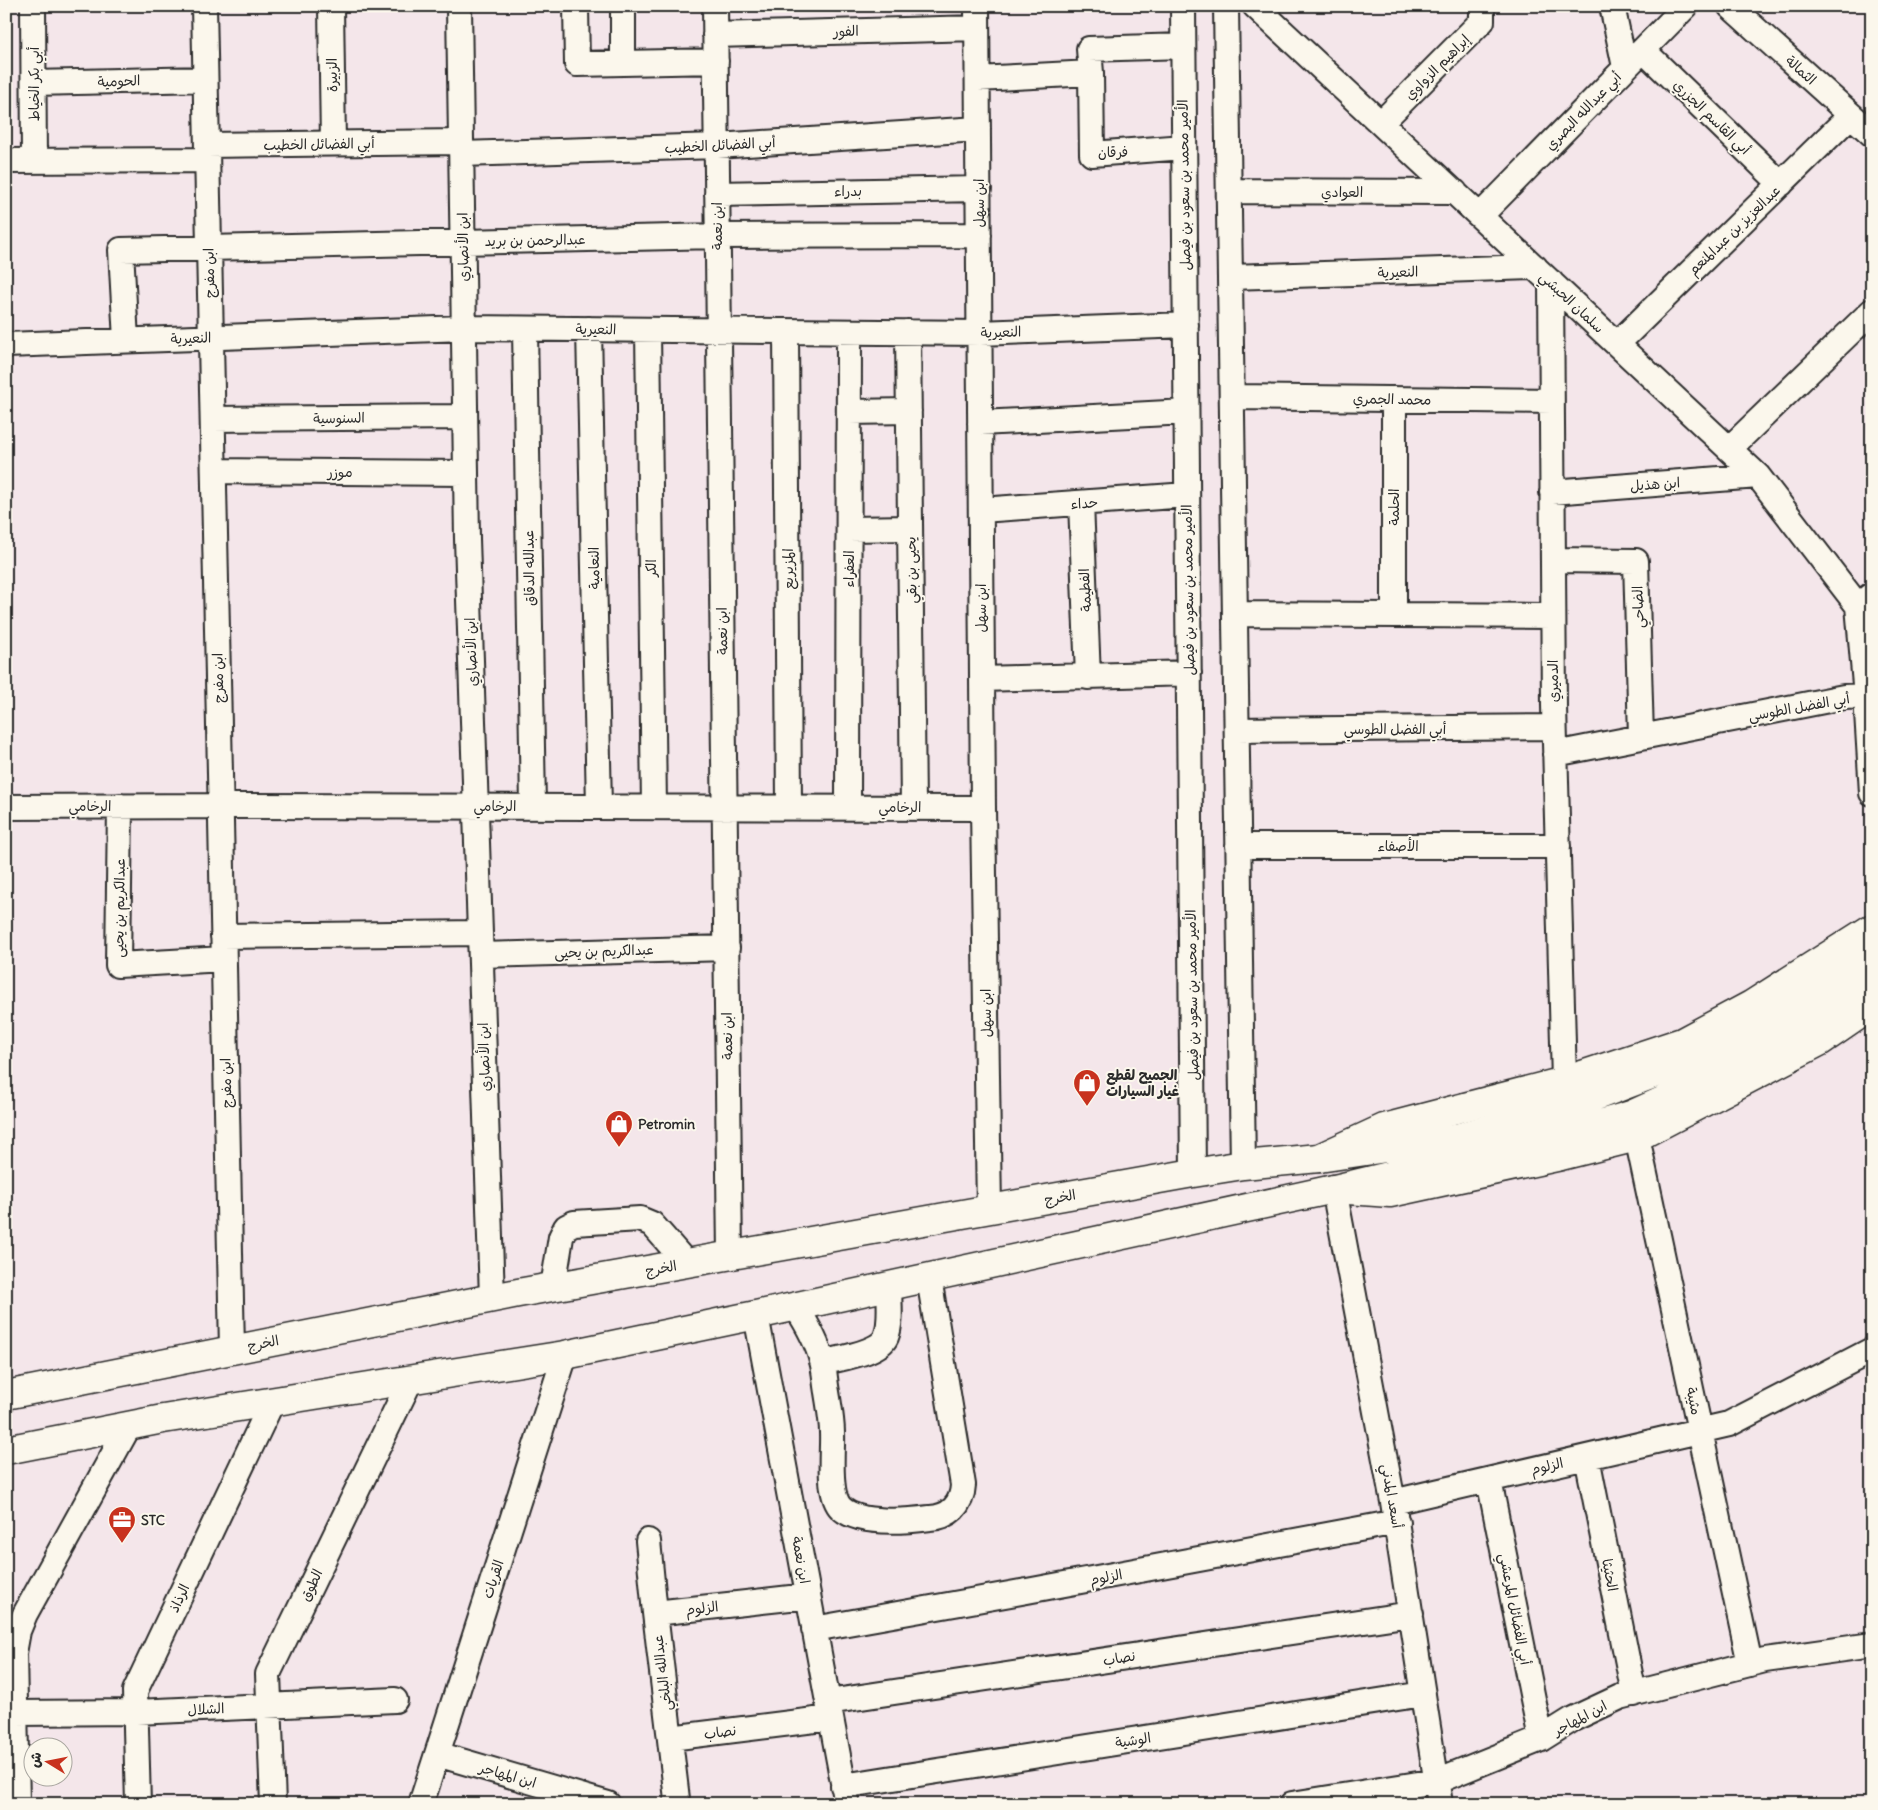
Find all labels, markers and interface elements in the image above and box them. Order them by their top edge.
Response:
street label: الفور [832,22,859,40]
street label: إبراهيم الزواوي [1401,30,1475,105]
street label: أبي بكر الخياط [25,46,47,121]
street label: الثمالة [1782,52,1820,88]
street label: الزبيرة [323,58,341,92]
street label: أبي عبدالله البصري [1541,68,1628,157]
street label: الحومية [97,71,141,91]
street label: أبي القاسم الجزري [1667,76,1755,162]
street label: الأمير محمد بن سعود بن فيصل [1174,99,1195,271]
street label: أبي الفضائل الخطيب [664,133,777,161]
street label: أبي الفضائل الخطيب [263,134,375,158]
street label: فرقان [1098,142,1128,162]
street label: ابن سهل [970,179,988,227]
street label: عبدالعزيز بن عبدالمنعم [1684,181,1785,280]
street label: بدراء [834,182,862,200]
street label: العوادي [1321,183,1363,203]
street label: ابن نعمة [708,202,726,250]
street label: ابن الأنصاري [453,212,475,282]
street label: عبدالرحمن بن بريد [484,230,586,250]
street label: ابن مفرج [200,248,219,298]
street label: النعيرية [1377,262,1419,282]
street label: سلمان الحبشي [1533,267,1608,340]
street label: النعيرية [575,320,617,338]
street label: النعيرية [980,322,1022,342]
street label: النعيرية [170,328,212,348]
street label: محمد الجمري [1353,389,1431,411]
street label: السنوسية [313,409,365,428]
street label: موزر [326,463,353,481]
street label: ابن هذيل [1629,473,1681,495]
street label: الحلمة [1385,488,1403,526]
street label: حداء [1070,493,1098,513]
street label: الأمير محمد بن سعود بن فيصل [1178,504,1199,676]
street label: عبدالله الدقاق [519,530,539,606]
street label: يحيى بن بقي [901,536,925,604]
street label: النعامية [585,547,603,589]
street label: المزيريع [779,548,799,590]
street label: العفراء [840,550,858,588]
street label: الكر [642,559,660,578]
street label: الفطيمة [1075,568,1095,612]
street label: ابن سهل [972,584,990,632]
street label: الضاحي [1628,585,1652,628]
street label: ابن نعمة [713,607,731,655]
street label: ابن الأنصاري [461,617,483,687]
street label: ابن مفرج [209,653,228,703]
street label: الدميري [1544,660,1564,702]
street label: أبي الفضل الطوسي [1747,689,1852,729]
street label: أبي الفضل الطوسي [1344,720,1447,742]
street label: الرخامي [69,797,111,819]
street label: الرخامي [474,797,516,819]
street label: الرخامي [879,798,921,820]
street label: الأصفاء [1377,837,1419,855]
street label: عبدالكريم بن يحيى [109,858,131,958]
street label: الأمير محمد بن سعود بن فيصل [1182,909,1203,1081]
street label: عبدالكريم بن يحيى [554,940,654,964]
street label: ابن سهل [977,988,995,1038]
street label: ابن نعمة [718,1012,736,1060]
street label: ابن الأنصاري [474,1022,496,1092]
street label: ابن مفرج [217,1058,236,1108]
place label: الجميح لقطع غيار السيارات [1106,1066,1179,1100]
shop icon: الجميح لقطع غيار السيارات [1072,1068,1102,1107]
shop icon: Petromin [604,1109,634,1148]
place label: Petromin [638,1115,695,1133]
street label: الخرج [1043,1185,1077,1210]
street label: الخرج [644,1256,678,1281]
street label: الخرج [246,1331,280,1356]
street label: مثيبة [1682,1385,1706,1417]
street label: الزلوم [1529,1454,1566,1481]
street label: أسعد المدني [1374,1462,1407,1531]
office icon: STC [107,1505,137,1544]
place label: STC [141,1511,165,1529]
street label: ابن نعمة [788,1535,814,1585]
street label: أبي الفضائل المرعشي [1491,1552,1535,1668]
street label: القريات [478,1557,508,1601]
street label: الحثيثا [1598,1557,1622,1593]
street label: الزلوم [1088,1565,1124,1592]
street label: الطوق [296,1566,326,1604]
street label: الرذاذ [165,1581,193,1615]
street label: الزلوم [685,1597,720,1622]
street label: عبدالله البلخي [648,1634,680,1712]
street label: نصاب [1101,1647,1137,1669]
street label: ابن المهاجر [1549,1696,1610,1740]
street label: الشلال [187,1699,225,1719]
street label: نصاب [703,1721,737,1743]
street label: الوشية [1114,1728,1152,1753]
north arrow [22,1738,72,1788]
text: ش [25,1751,45,1769]
street label: ابن المهاجر [477,1758,539,1792]

